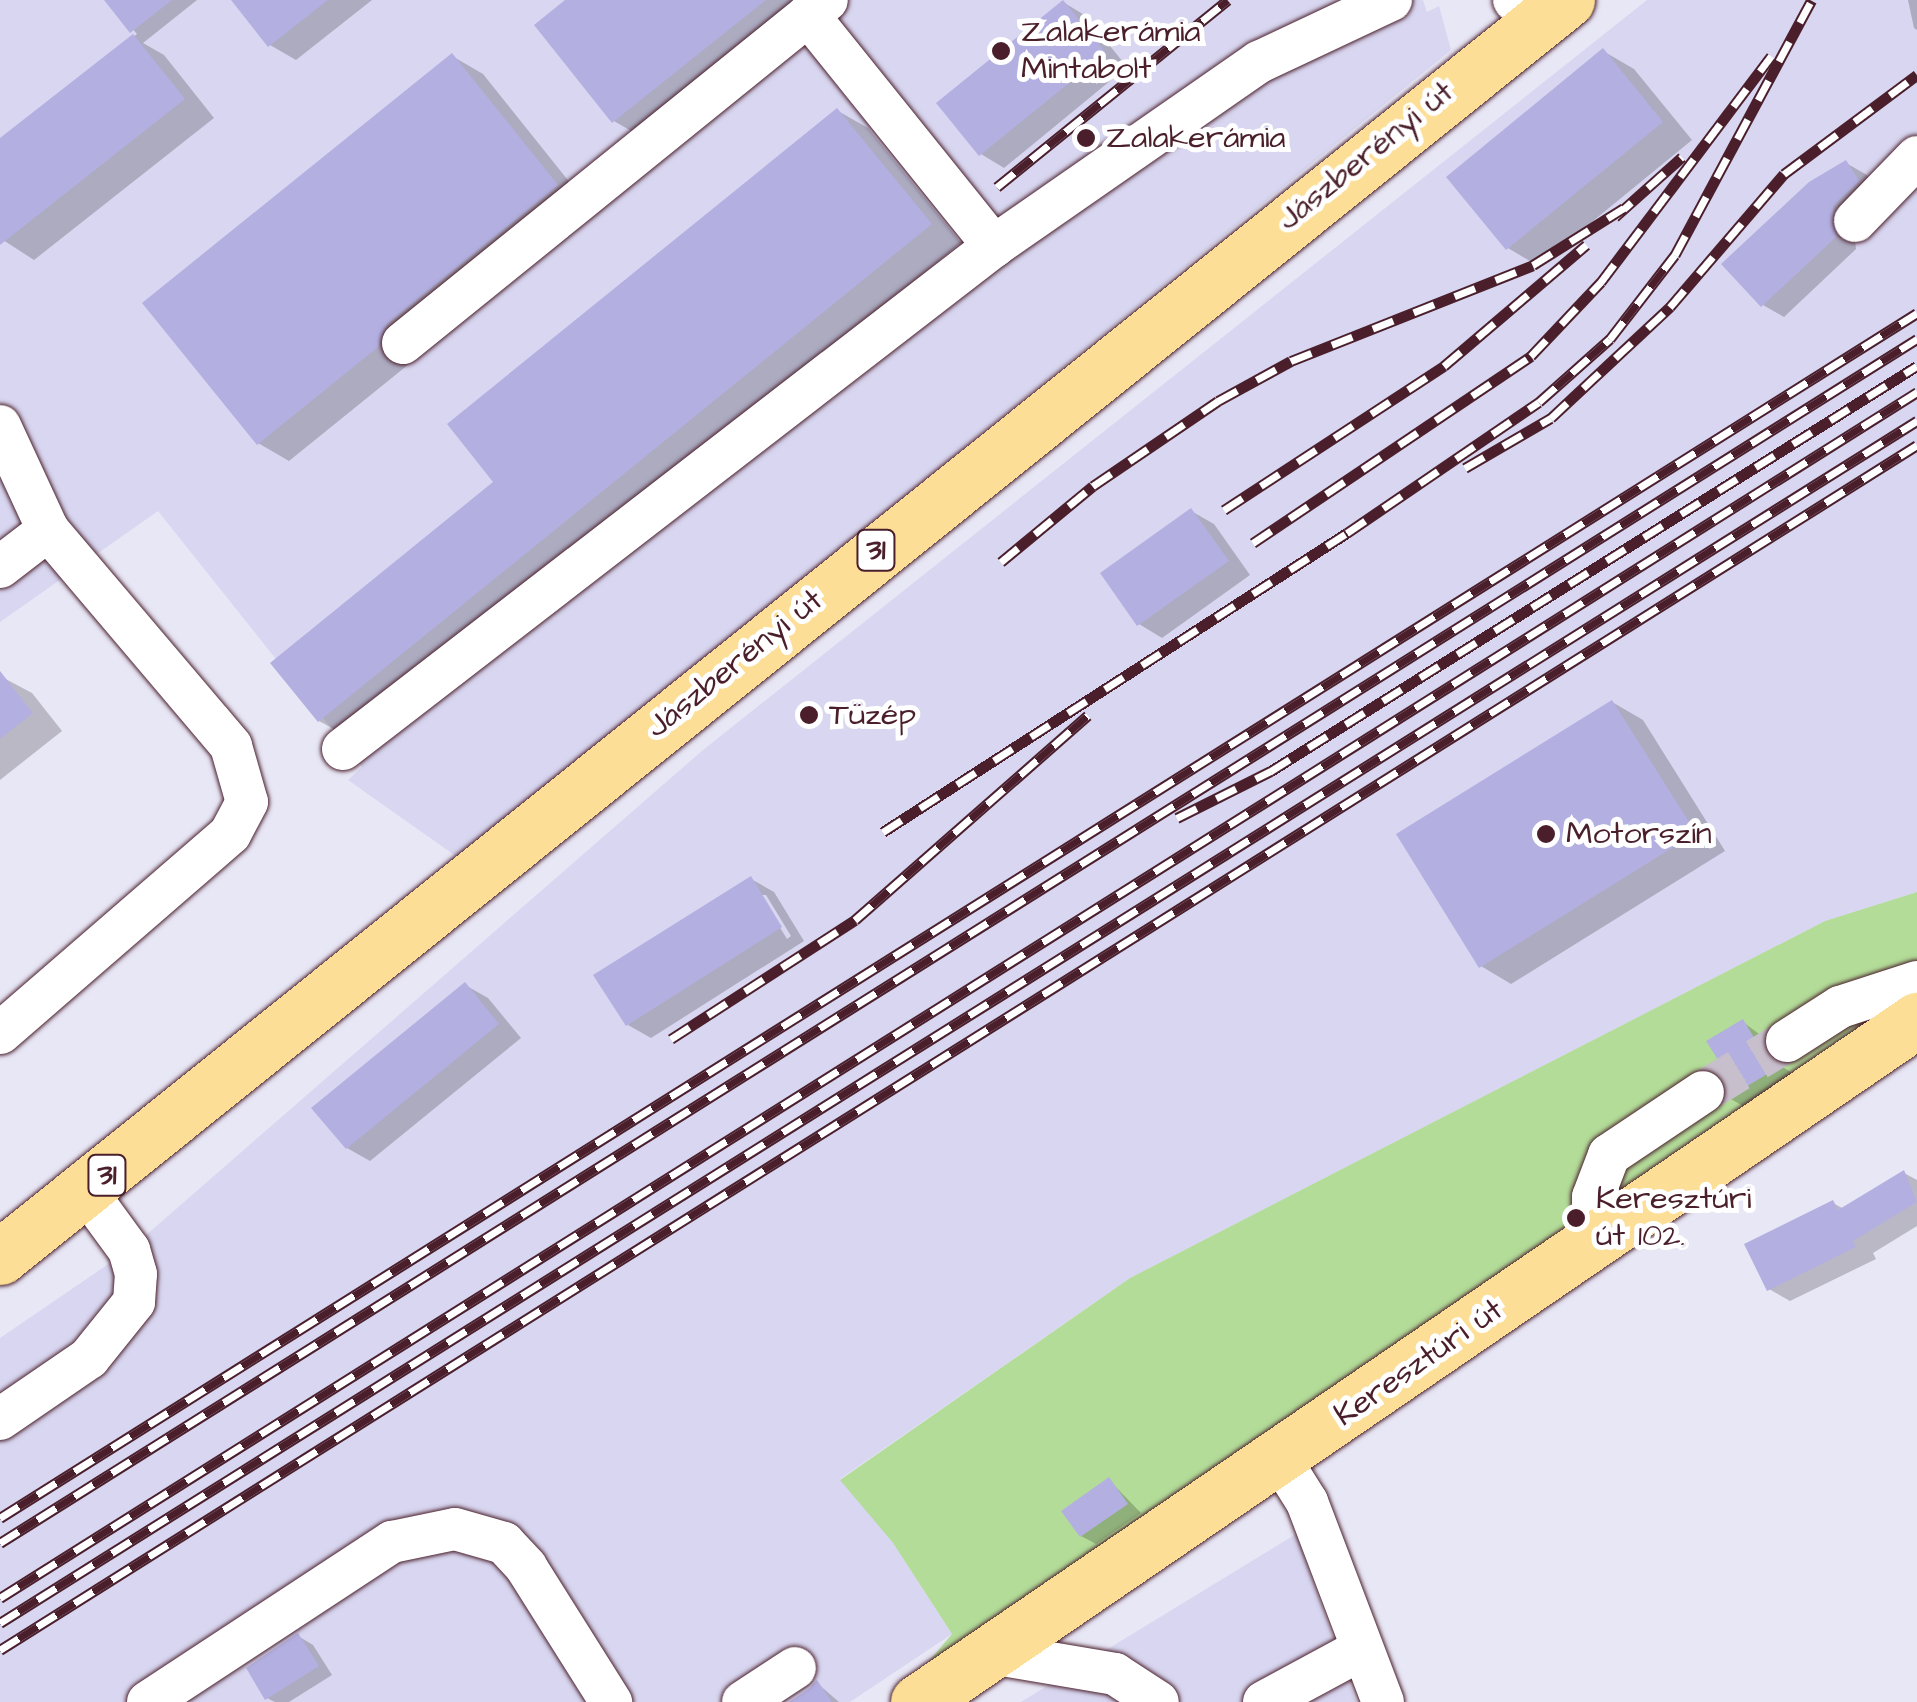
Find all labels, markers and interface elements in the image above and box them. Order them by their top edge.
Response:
place label: Zalakerámia Mintabolt [1021,14,1201,89]
marker: Zalakerámia Mintabolt [990,40,1012,62]
street label: Jászberényi út [1270,73,1462,239]
place label: Zalakerámia [1106,119,1286,157]
marker: Zalakerámia [1075,127,1097,149]
road number: 31 [856,525,896,575]
street label: Jászberényi út [639,581,831,747]
place label: Tüzép [829,696,916,734]
marker: Tüzép [798,704,820,726]
place label: Motorszín [1566,815,1712,853]
marker: Motorszín [1535,823,1557,845]
road number: 31 [87,1150,127,1200]
place label: Keresztúri út 102. [1596,1181,1751,1256]
marker: Keresztúri út 102. [1565,1207,1587,1229]
street label: Keresztúri út [1327,1291,1511,1435]

